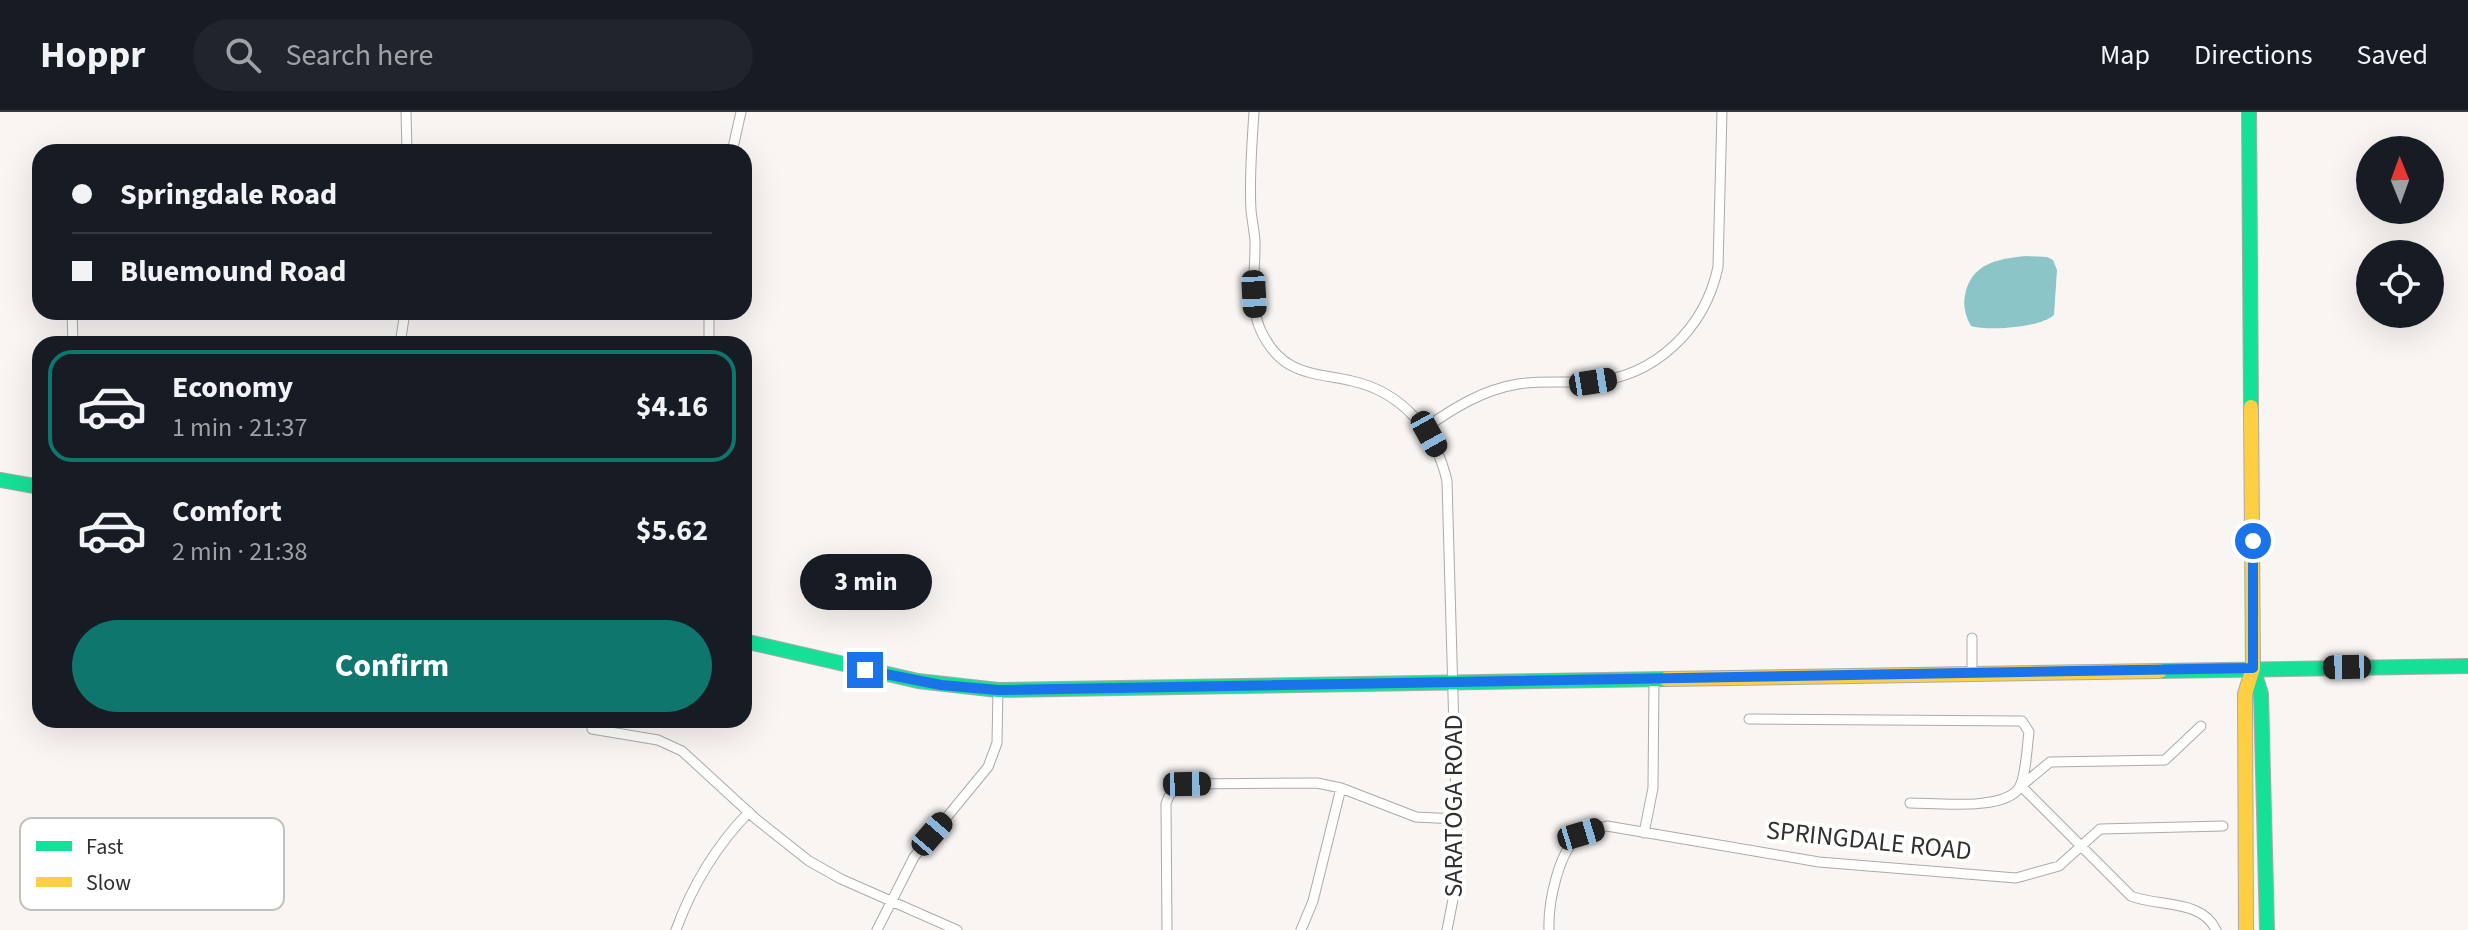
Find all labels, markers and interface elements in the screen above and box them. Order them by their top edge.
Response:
search box [193,19,753,91]
text: Hoppr [40,28,145,82]
icon: search [221,33,265,77]
text: Search here [285,34,433,77]
text: Map [2100,35,2150,75]
text: Directions [2194,35,2313,75]
text: Saved [2357,35,2428,75]
north arrow [2356,136,2444,224]
map controls [2356,136,2444,328]
text: Springdale Road [120,173,337,216]
button: locate [2356,240,2444,328]
text: Bluemound Road [120,250,346,293]
car [1241,269,1267,319]
text: Economy [172,366,293,409]
car [1567,366,1619,398]
icon: car [76,370,148,442]
text: $4.16 [636,385,708,428]
car [1407,407,1451,461]
text: 1 min · 21:37 [172,409,307,446]
text: Comfort [172,490,282,533]
icon: car [76,494,148,566]
text: $5.62 [636,509,708,552]
route start [2235,523,2271,559]
text: 2 min · 21:38 [172,533,307,570]
callout: 3 min [799,554,931,610]
text: 3 min [834,563,898,600]
button: Confirm [72,620,712,712]
route end [847,652,883,688]
car [2323,655,2371,679]
street label: SARATOGA ROAD [1435,714,1472,898]
car [1163,772,1211,796]
car [907,808,957,860]
street label: SPRINGDALE ROAD [1764,811,1974,870]
car [1555,816,1607,852]
legend [20,818,284,910]
text: Fast [86,831,124,863]
text: Slow [86,867,131,899]

